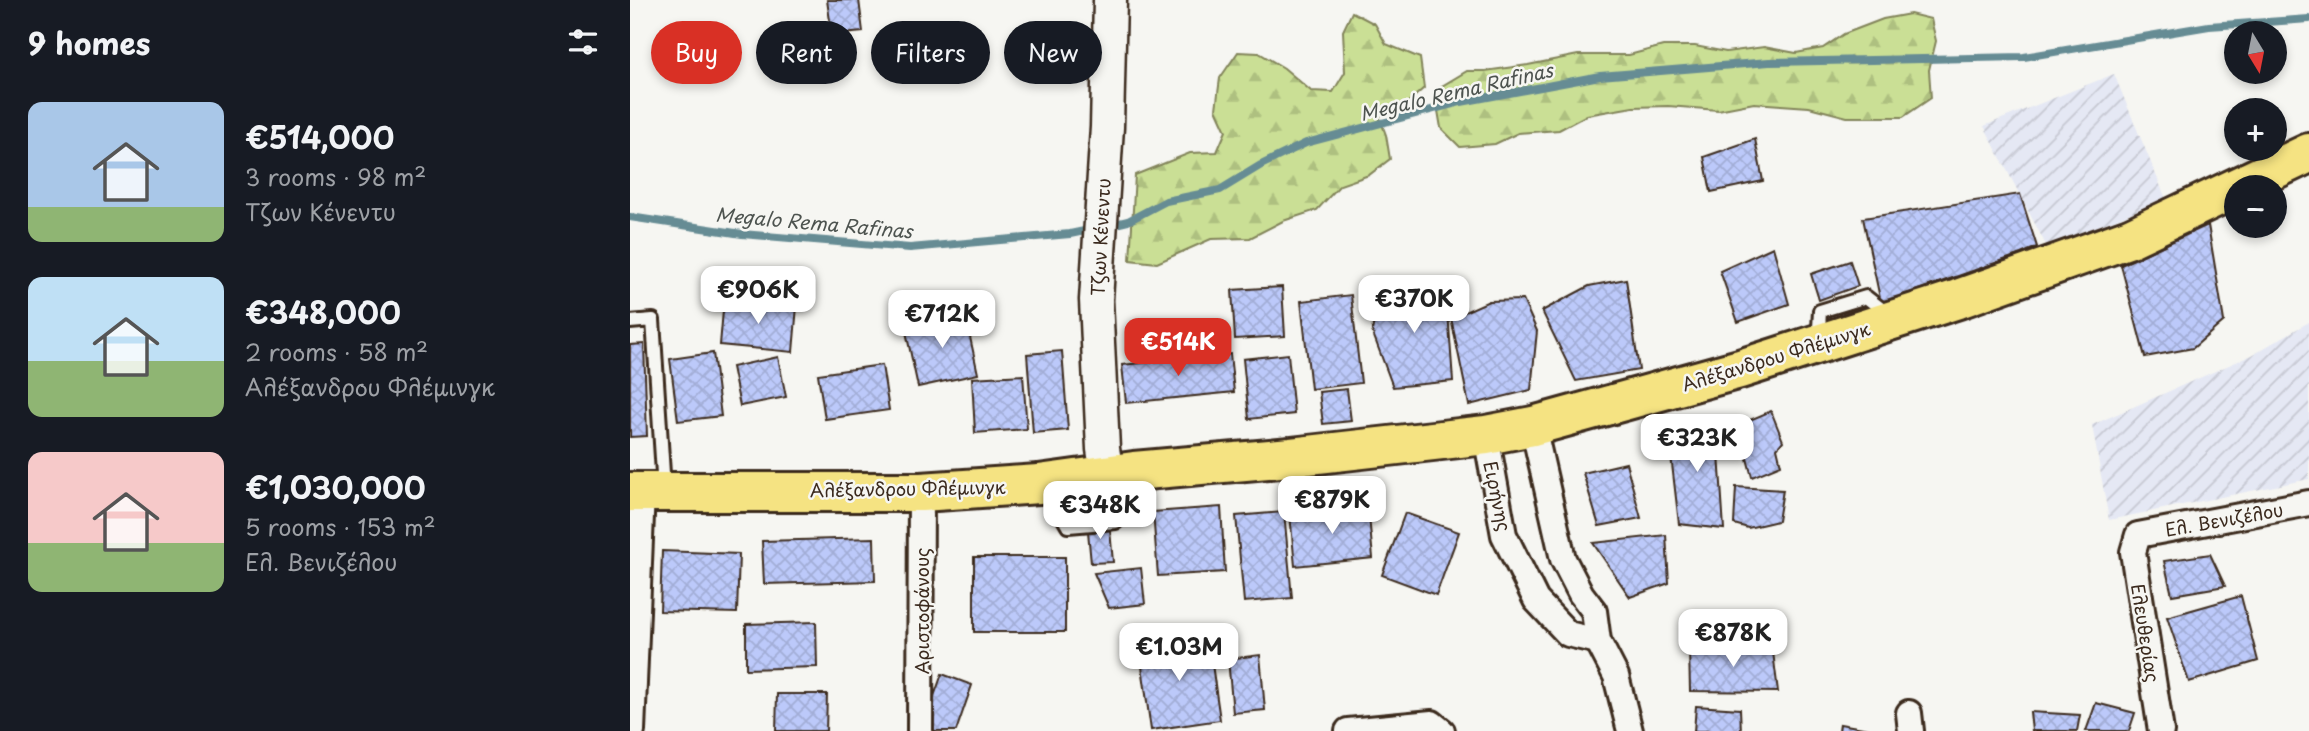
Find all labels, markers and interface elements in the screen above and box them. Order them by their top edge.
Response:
text: 9 homes [28,20,150,65]
chip: Buy [651,21,742,84]
chip: Rent [756,21,857,84]
chip: Filters [871,21,990,84]
chip: New [1004,21,1102,84]
north arrow [2224,21,2287,84]
map controls [2224,21,2287,238]
icon: filters [564,23,602,61]
water label: Megalo Rema Rafinas [1357,55,1558,127]
button: + [2224,98,2287,161]
text: €514,000 [245,114,394,159]
icon: home [84,130,168,214]
text: 3 rooms · 98 m² [245,159,426,194]
button: − [2224,175,2287,238]
street label: Τζων Κένεντυ [1083,177,1117,297]
text: Τζων Κένεντυ [245,194,396,229]
water label: Megalo Rema Rafinas [715,199,916,245]
pin: €906K [709,266,807,326]
text: €906K [717,271,799,306]
pin: €370K [1365,276,1463,335]
text: €370K [1374,280,1454,315]
text: €348,000 [245,289,401,334]
pin: €712K [893,290,991,350]
text: €712K [904,295,980,330]
icon: home [84,305,168,389]
street label: Αλέξανδρου Φλέμινγκ [1678,314,1874,398]
pin: €514K [1129,318,1227,378]
text: €514K [1140,323,1216,358]
text: 2 rooms · 58 m² [245,334,428,369]
text: Αλέξανδρου Φλέμινγκ [245,369,496,404]
pin: €323K [1648,414,1746,474]
text: €323K [1657,419,1737,454]
street label: Ειρήνης [1477,458,1519,534]
text: €1,030,000 [245,464,426,509]
street label: Αλέξανδρου Φλέμινγκ [810,473,1006,503]
pin: €879K [1283,476,1381,536]
icon: home [84,480,168,564]
text: €879K [1294,481,1370,516]
pin: €348K [1051,482,1149,541]
text: €348K [1059,486,1141,521]
street label: Ελ. Βενιζέλου [2163,495,2285,543]
text: 5 rooms · 153 m² [245,509,436,544]
text: Ελ. Βενιζέλου [245,544,397,579]
street label: Αριστοφάνους [908,548,935,674]
street label: Ελευθερίας [2125,582,2167,684]
pin: €878K [1684,610,1782,669]
text: €878K [1694,614,1772,649]
pin: €1.03M [1122,624,1236,683]
text: €1.03M [1135,628,1223,663]

